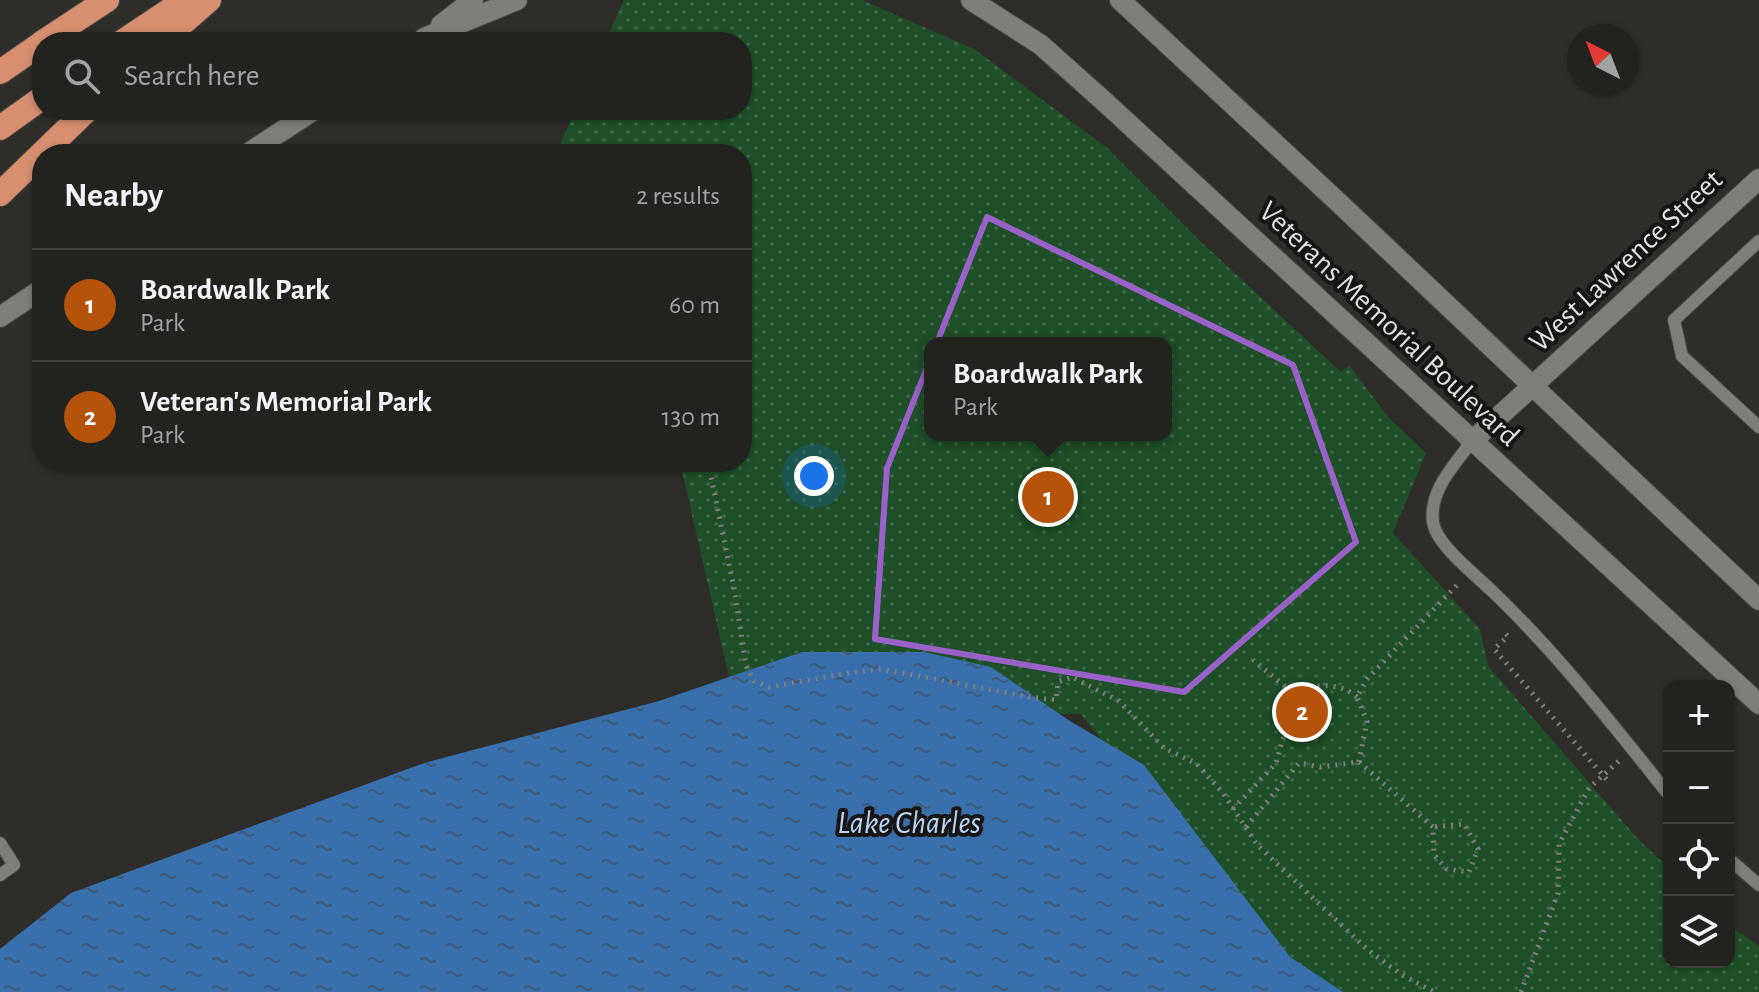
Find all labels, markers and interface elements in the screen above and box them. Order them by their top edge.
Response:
north arrow [1567,24,1639,96]
search box [32,32,752,120]
icon: search [60,54,104,98]
text: Search here [124,61,260,91]
street label: West Lawrence Street [1524,164,1728,358]
text: Nearby [64,179,163,213]
text: 2 results [636,183,720,209]
street label: Veterans Memorial Boulevard [1253,196,1525,452]
text: Boardwalk Park [140,275,330,305]
text: 1 [85,292,95,318]
text: 60 m [669,292,720,318]
text: Park [140,310,185,336]
popup [924,337,1172,441]
text: Boardwalk Park [953,359,1143,389]
text: Veteran's Memorial Park [140,387,432,417]
text: Park [953,394,998,420]
text: 2 [84,404,96,430]
text: 130 m [662,404,720,430]
text: Park [140,422,185,448]
your location [794,456,834,496]
pin: 1 [1022,467,1074,527]
map controls [1663,680,1735,968]
button: + [1663,680,1735,752]
pin: 2 [1276,682,1328,742]
button: − [1663,752,1735,824]
water label: Lake Charles [837,807,981,839]
button: locate [1663,824,1735,896]
button: layers [1663,896,1735,968]

